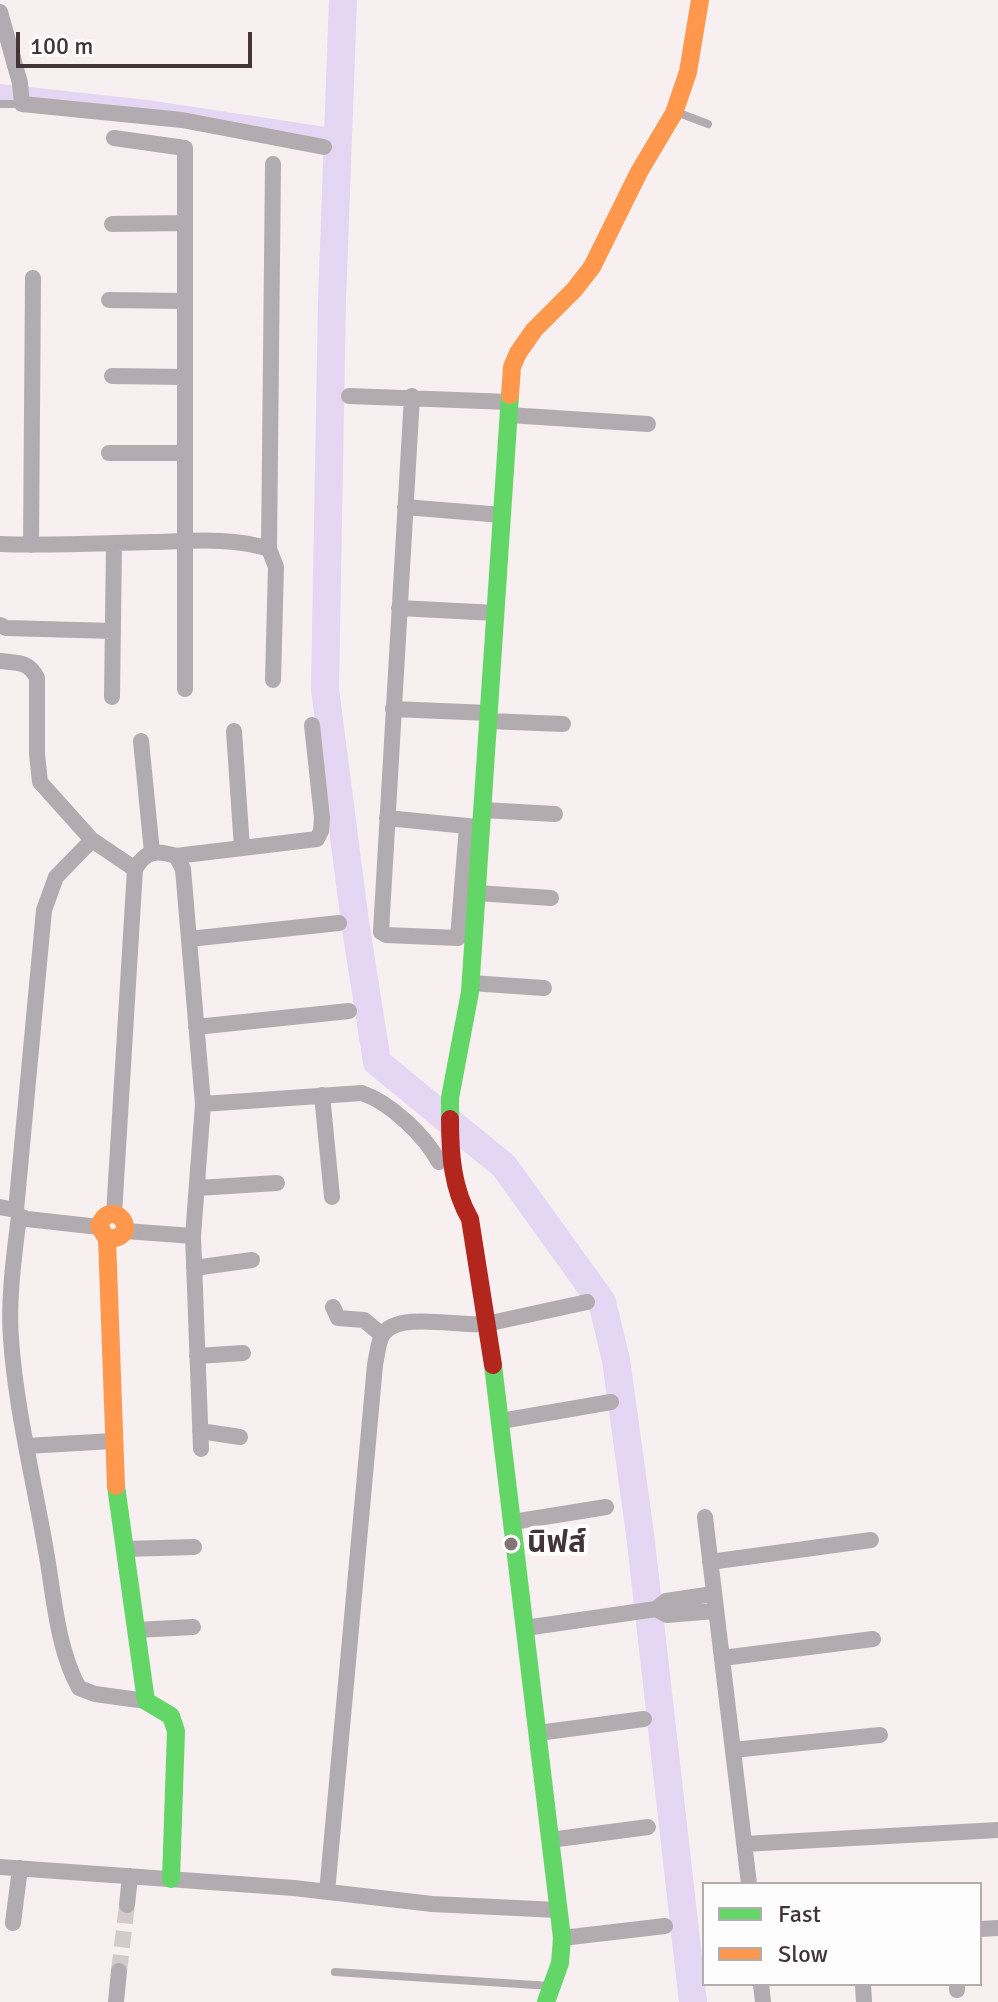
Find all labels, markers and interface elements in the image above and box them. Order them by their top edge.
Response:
scale bar [20,16,256,66]
text: 100 m [30,31,93,61]
place label: นิฟส์ [527,1526,586,1562]
marker: นิฟส์ [502,1535,520,1553]
legend [702,1882,982,1986]
text: Fast [778,1899,821,1929]
text: Slow [778,1939,828,1969]

